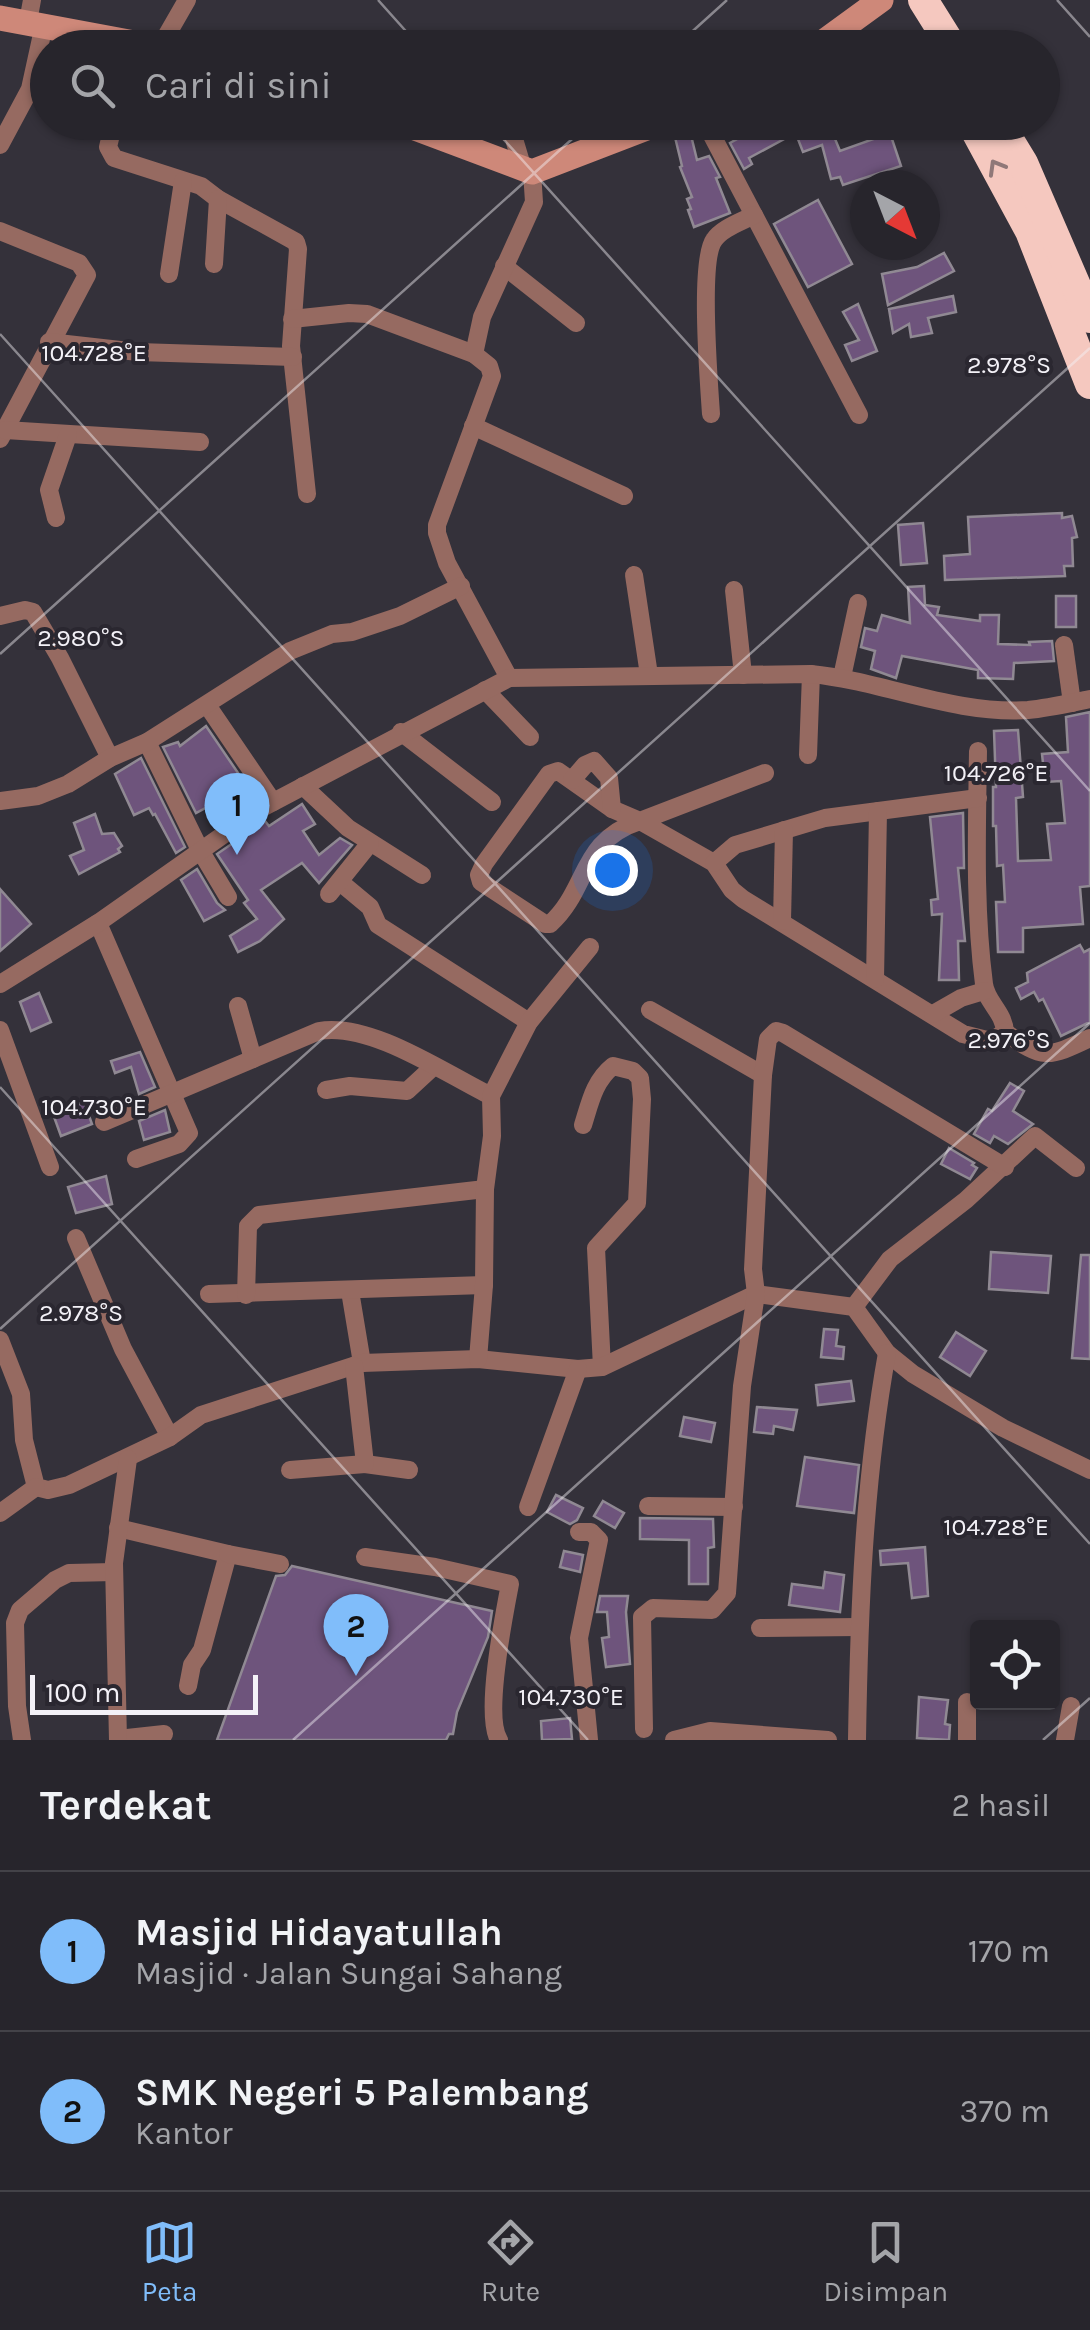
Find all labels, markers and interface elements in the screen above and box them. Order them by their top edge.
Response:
search box [30,30,1060,140]
icon: search [65,58,120,113]
text: Cari di sini [145,63,332,108]
one-way arrow [989,159,1009,177]
north arrow [850,170,940,260]
text: 104.728°E [41,338,147,367]
text: 2.978°S [967,350,1051,379]
text: 2.980°S [37,623,125,652]
text: 104.726°E [944,758,1048,787]
pin: 1 [204,772,270,855]
your location [587,845,638,896]
text: 2.976°S [967,1025,1051,1054]
text: 104.730°E [41,1092,147,1121]
text: 2.978°S [39,1298,123,1327]
text: 104.728°E [943,1512,1049,1541]
pin: 2 [324,1594,388,1676]
map controls [970,1620,1060,1710]
button: locate [970,1620,1060,1710]
scale bar [30,1670,258,1714]
text: 100 m [45,1676,120,1709]
text: 104.730°E [518,1682,624,1711]
text: Terdekat [40,1780,212,1830]
text: 2 hasil [952,1787,1050,1824]
text: Masjid Hidayatullah [135,1910,503,1955]
text: 1 [67,1933,78,1970]
text: 170 m [968,1933,1050,1970]
text: Masjid · Jalan Sungai Sahang [135,1955,562,1992]
text: SMK Negeri 5 Palembang [135,2070,589,2115]
text: 2 [63,2093,82,2130]
text: 370 m [960,2093,1050,2130]
text: Kantor [135,2115,232,2152]
tab: Peta [142,2215,198,2308]
tab: Rute [481,2215,540,2308]
tab: Disimpan [823,2215,948,2308]

